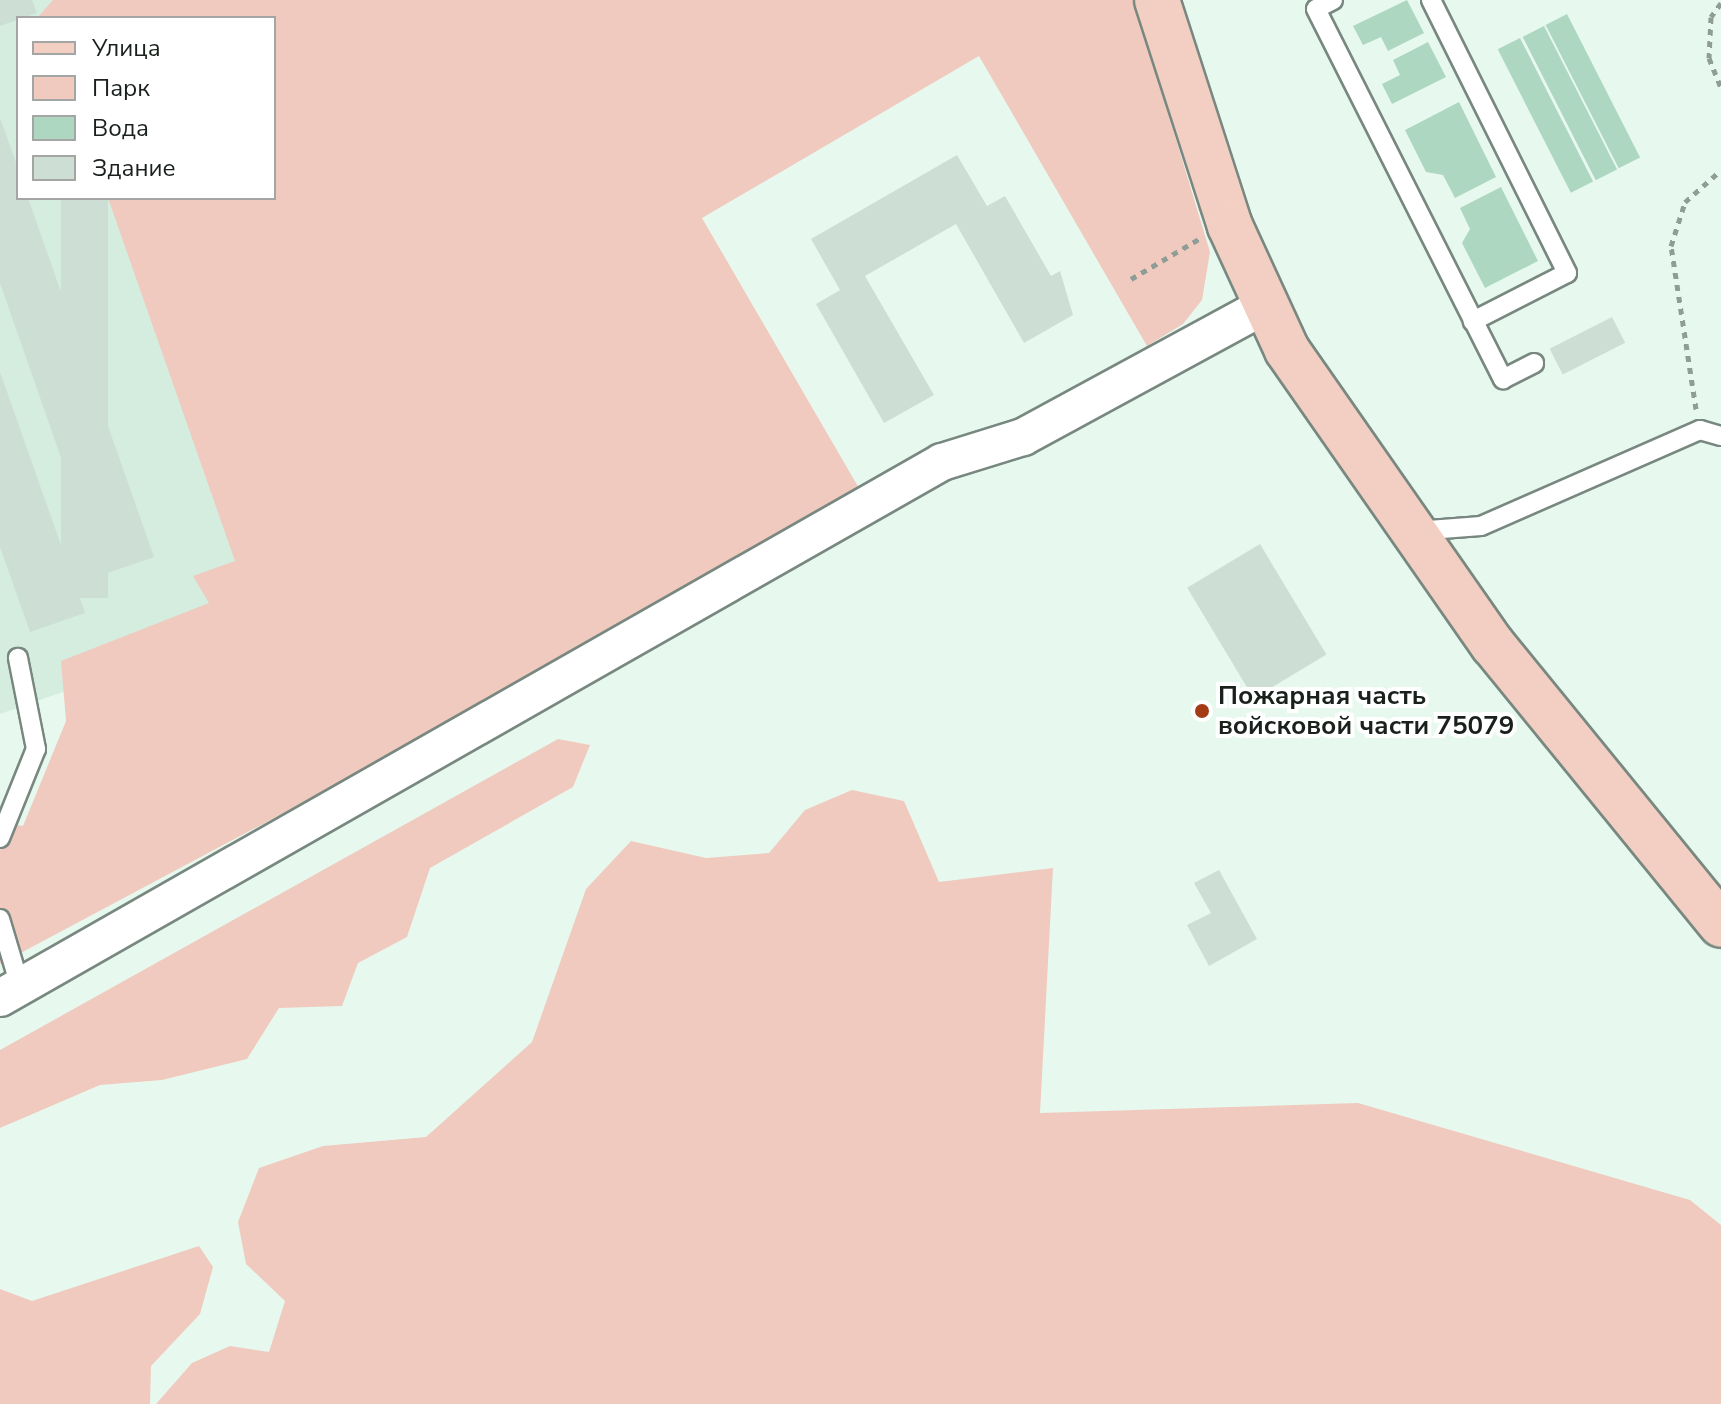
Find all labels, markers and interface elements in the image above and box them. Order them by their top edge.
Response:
legend [16,16,276,200]
text: Улица [92,32,161,64]
text: Парк [92,72,150,104]
text: Вода [92,112,149,144]
text: Здание [92,152,176,184]
place label: Пожарная часть войсковой части 75079 [1218,680,1514,742]
marker: Пожарная часть войсковой части 75079 [1193,702,1211,720]

